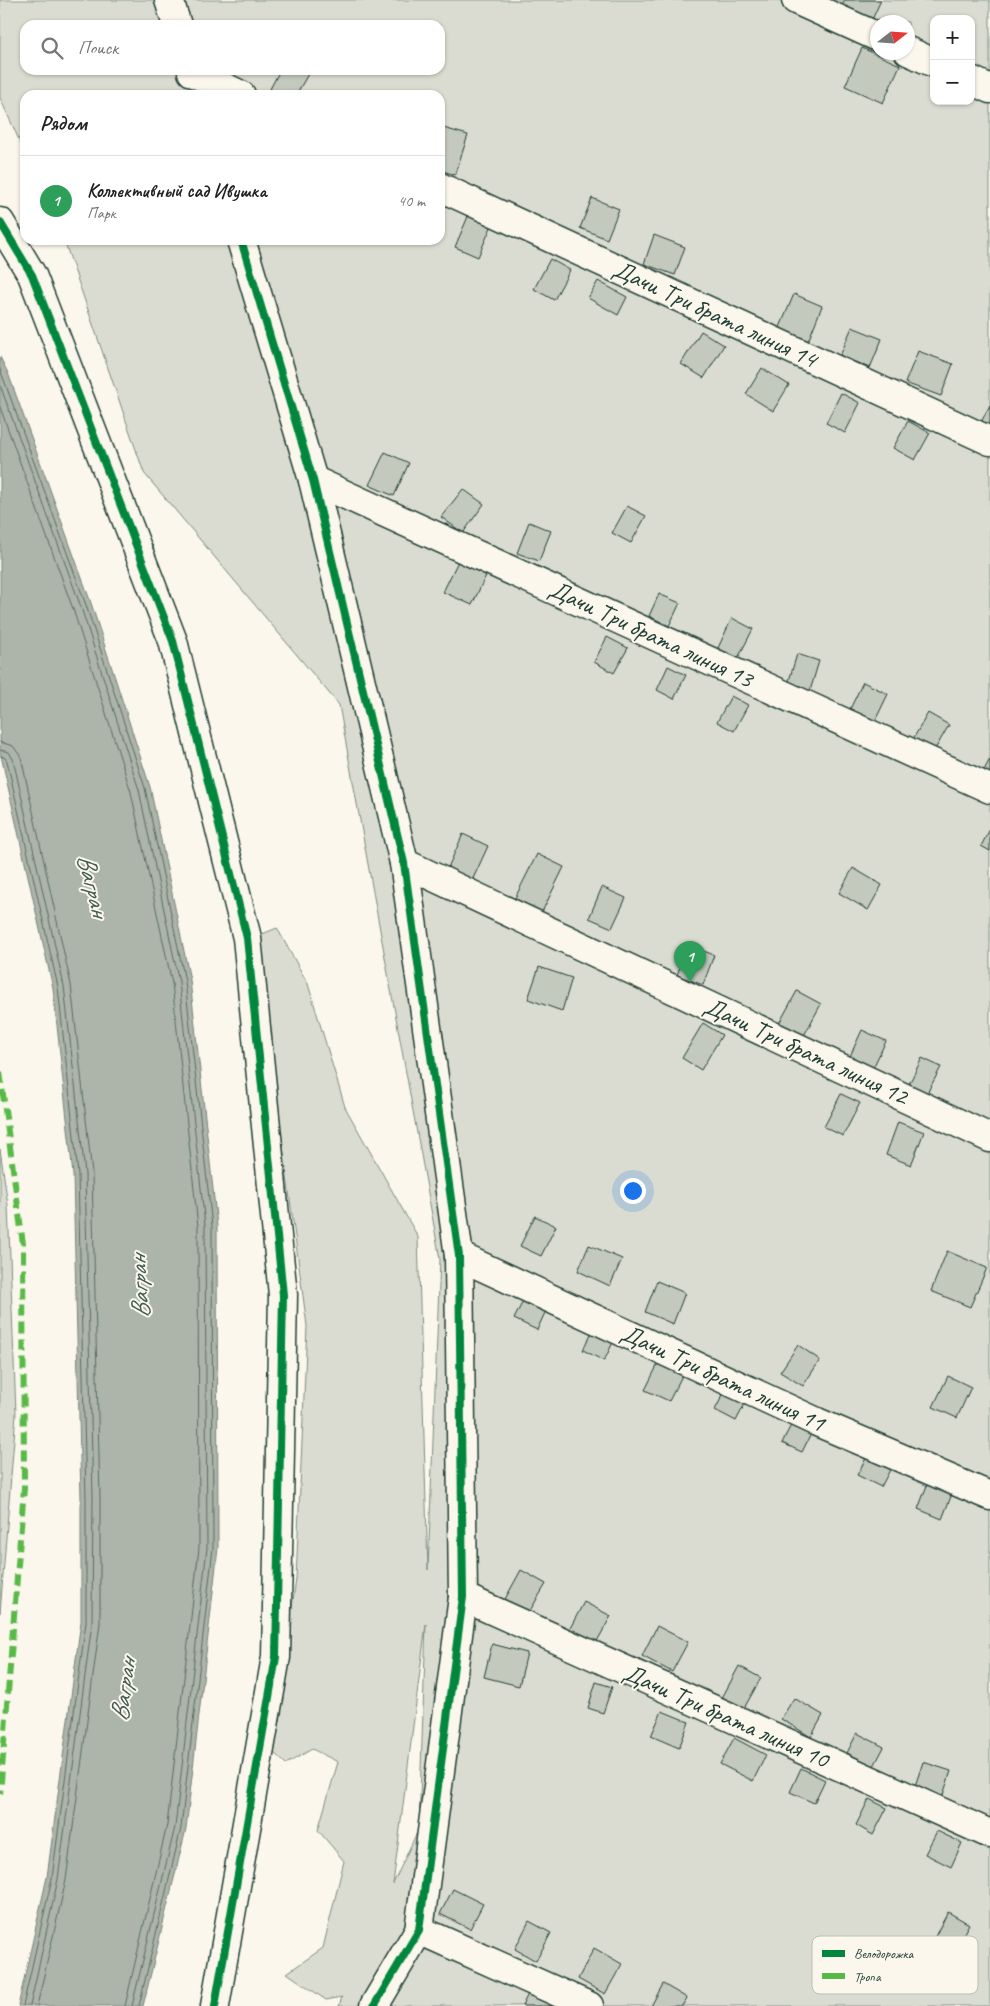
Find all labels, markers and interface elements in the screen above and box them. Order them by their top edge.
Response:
north arrow [870,15,915,60]
map controls [930,15,975,105]
button: + [930,15,975,60]
search box [20,20,445,75]
icon: search [38,34,66,62]
text: Поиск [78,36,118,60]
button: − [930,60,975,105]
text: Рядом [40,110,87,136]
text: Коллективный сад Ивушка [87,179,266,203]
text: 1 [52,191,60,211]
text: 40 m [398,191,425,211]
text: Парк [87,203,116,223]
street label: Дачи Три брата линия 14 [608,253,825,376]
street label: Дачи Три брата линия 13 [544,573,760,696]
water label: Вагран [69,850,118,924]
pin: 1 [674,941,706,982]
street label: Дачи Три брата линия 12 [699,990,915,1113]
your location [620,1178,646,1204]
water label: Вагран [121,1250,157,1319]
street label: Дачи Три брата линия 11 [616,1317,832,1440]
water label: Вагран [102,1652,144,1723]
street label: Дачи Три брата линия 10 [618,1656,835,1776]
legend [812,1936,978,1994]
text: Велодорожка [854,1945,915,1962]
text: Тропа [854,1968,882,1985]

